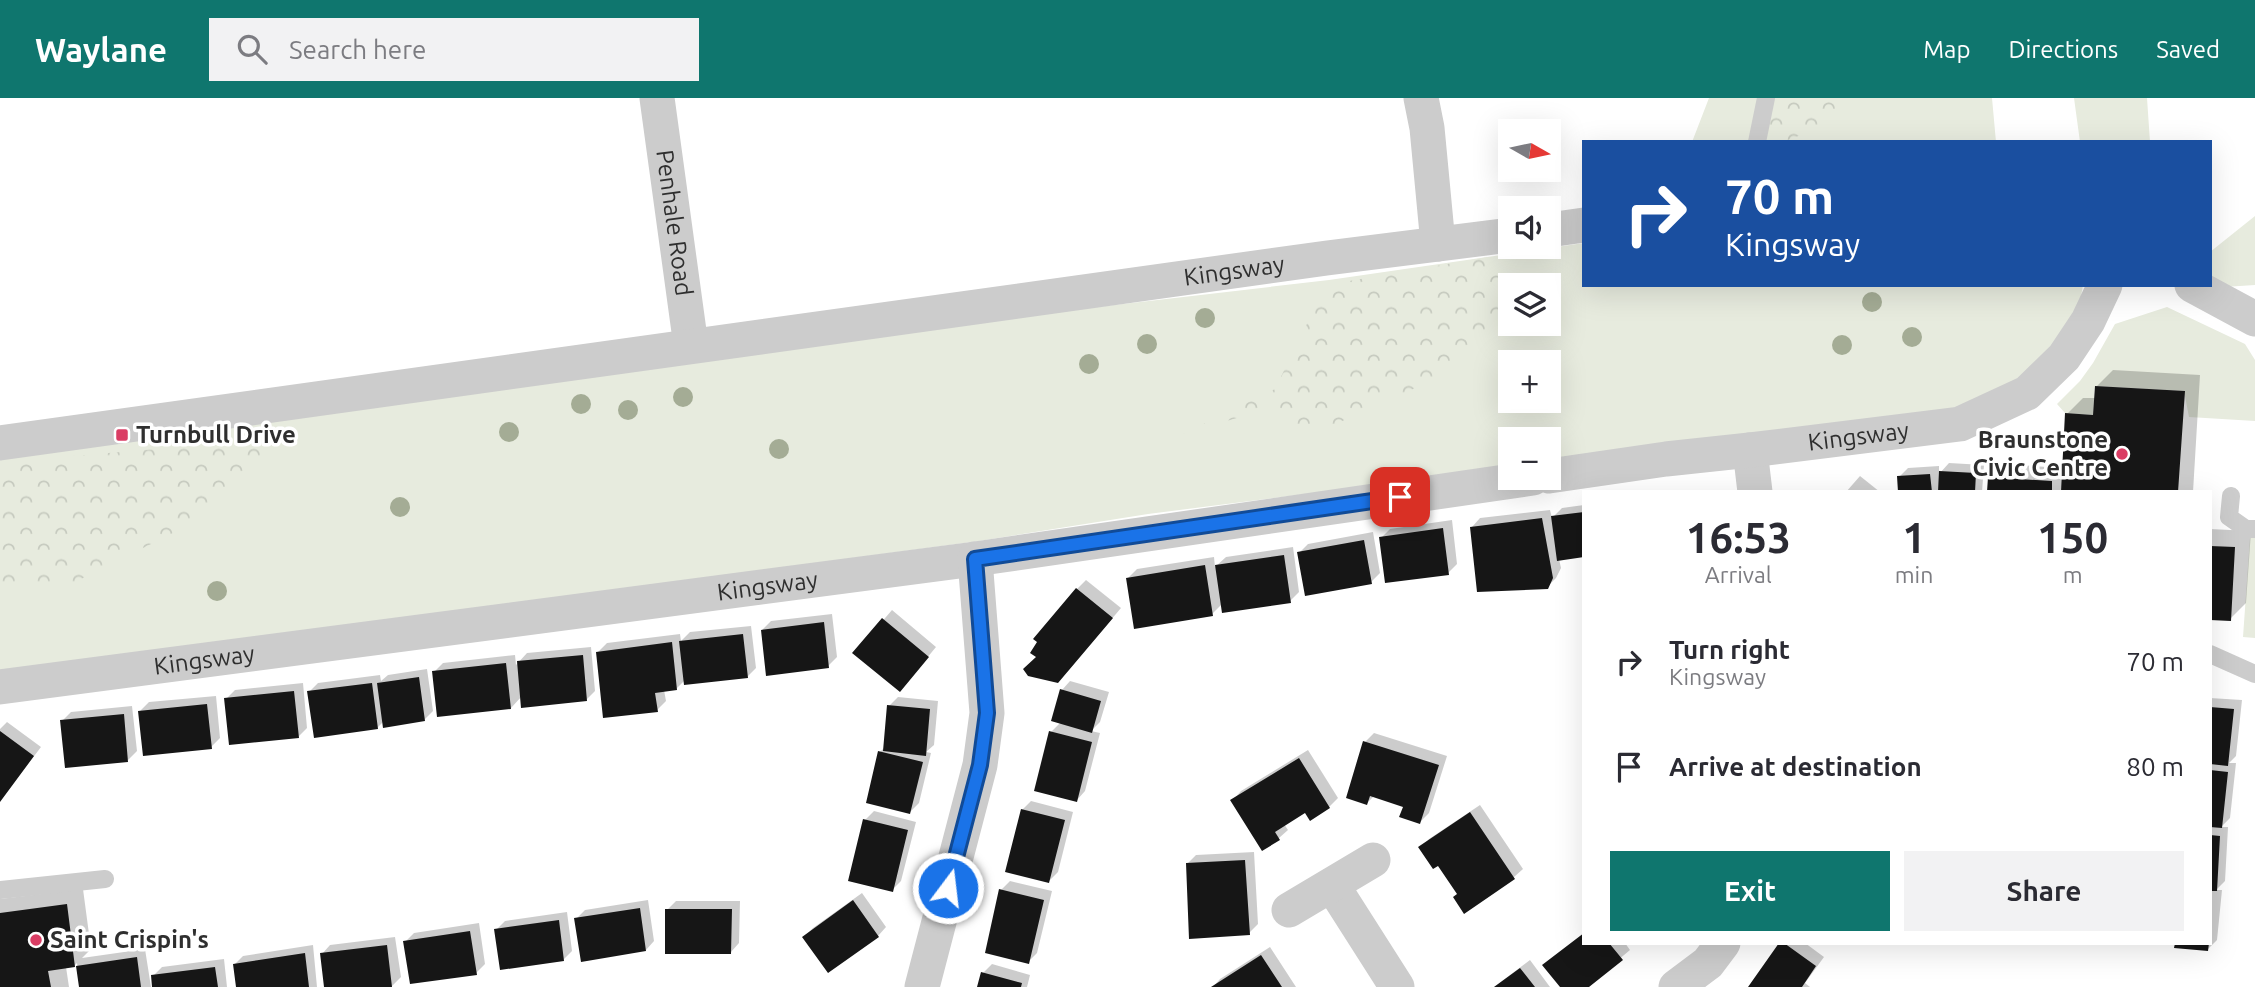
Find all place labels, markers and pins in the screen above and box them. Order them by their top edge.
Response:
place label: Turnbull Drive [136,421,296,448]
place label: Braunstone Civic Centre [1972,426,2108,481]
marker: Turnbull Drive [114,427,130,443]
marker: Braunstone Civic Centre [2114,446,2130,462]
pin [1370,467,1430,527]
place label: Saint Crispin's [50,926,209,953]
marker: Saint Crispin's [28,932,44,948]

